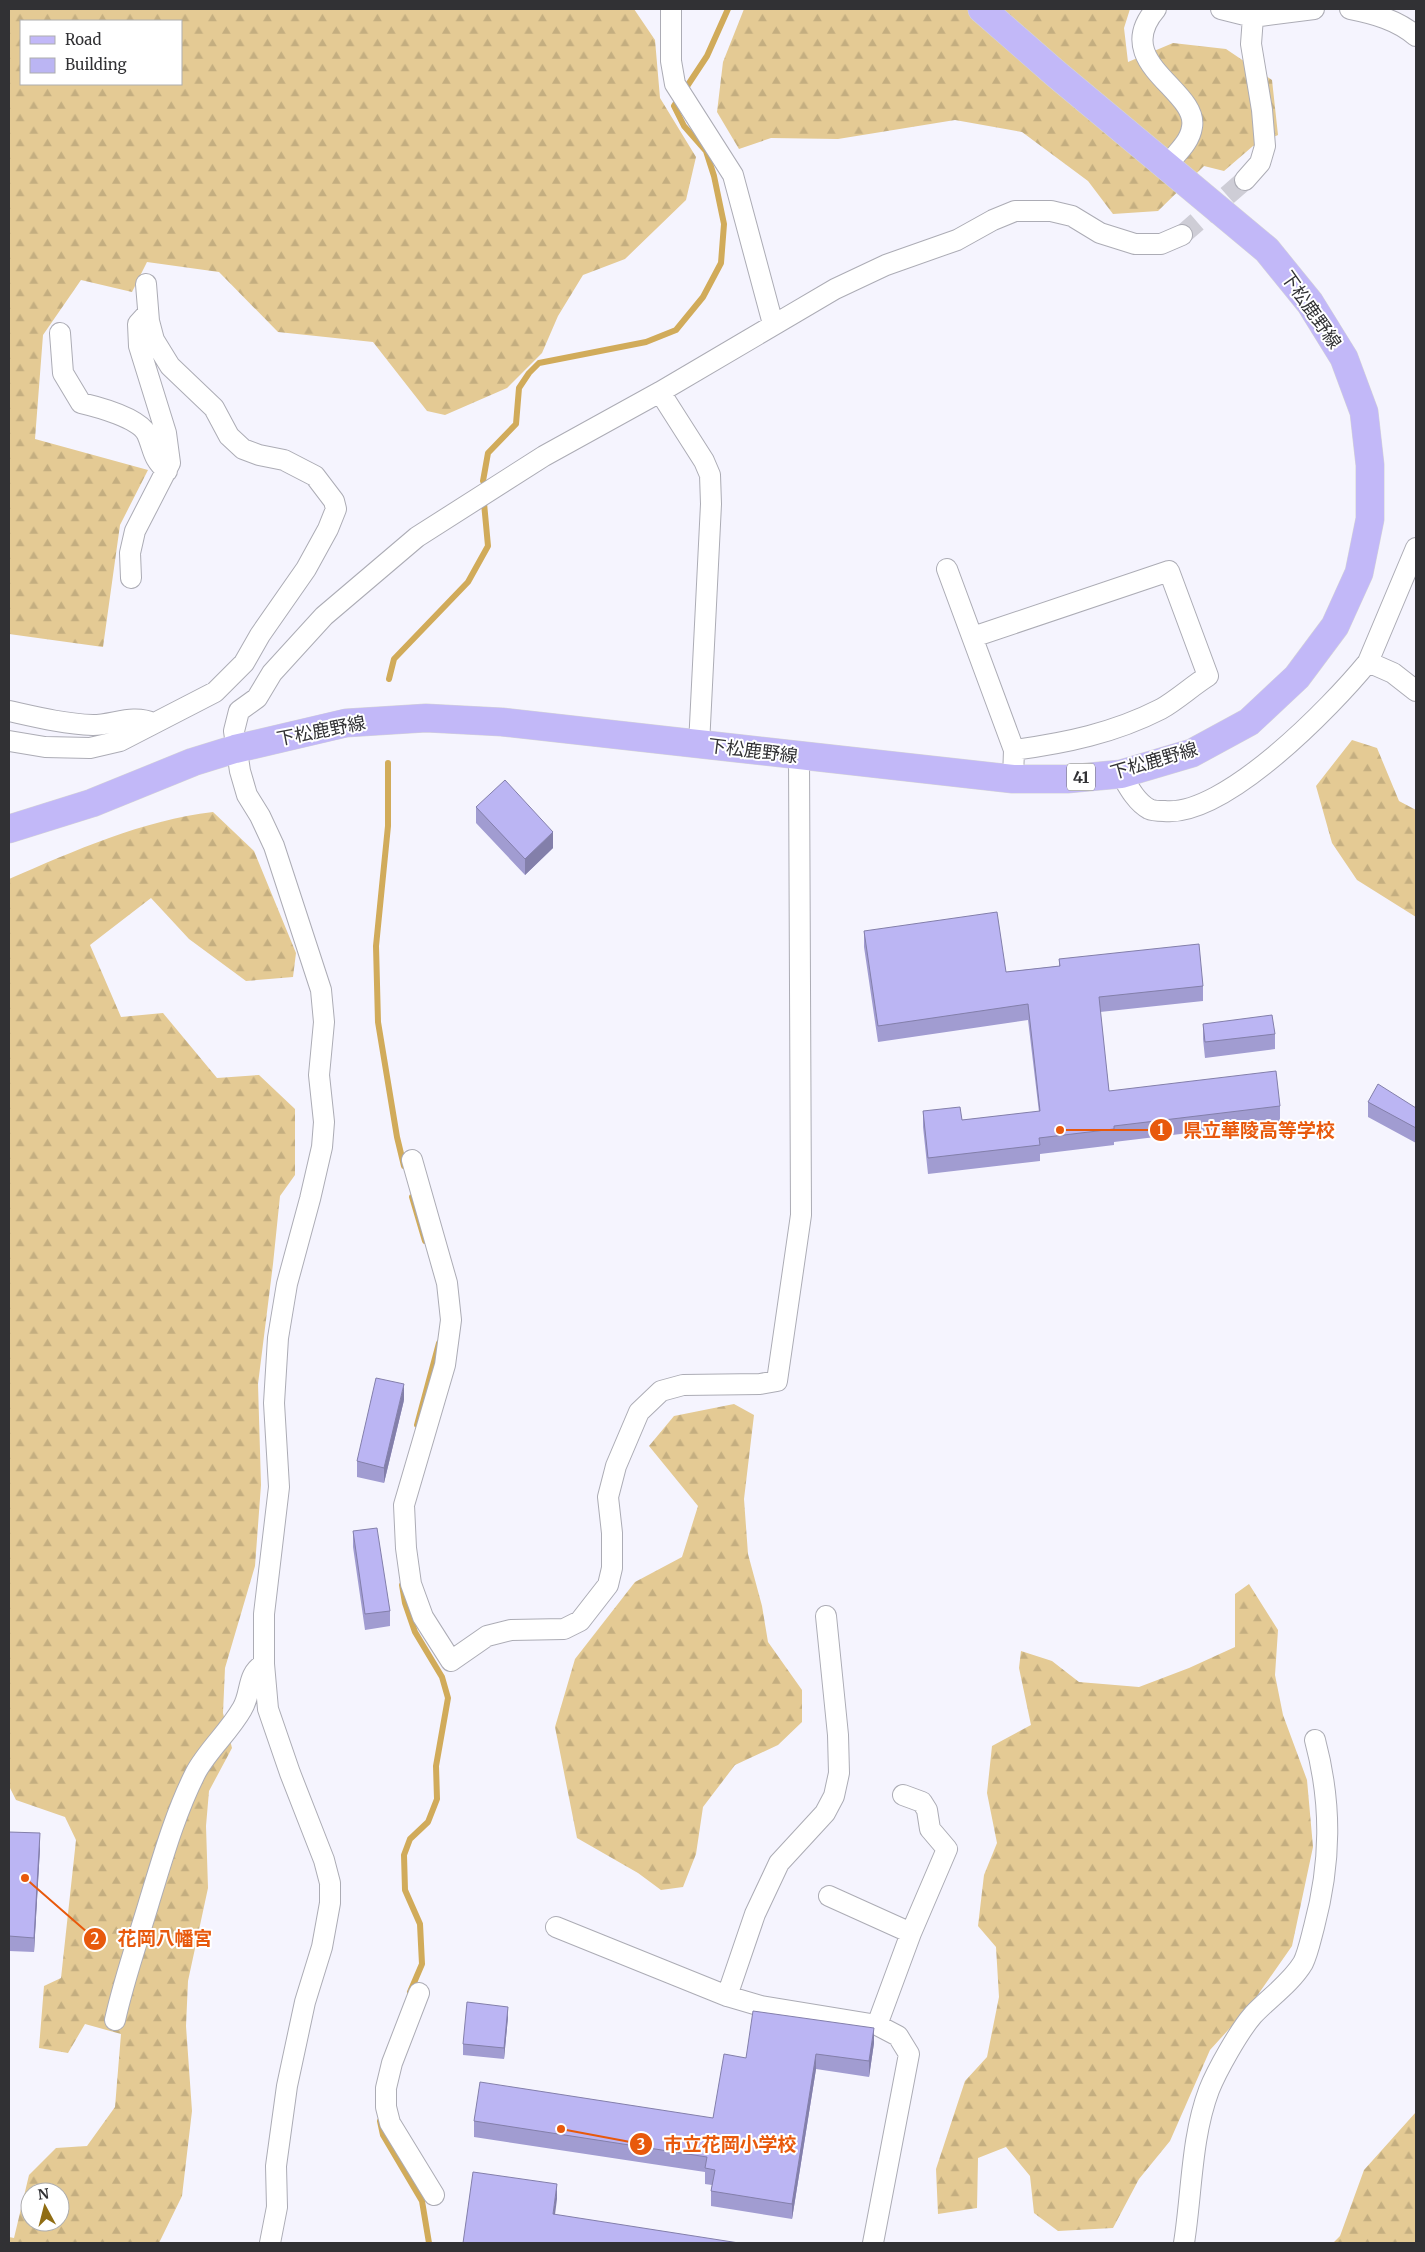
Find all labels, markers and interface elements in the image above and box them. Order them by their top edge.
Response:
legend [20,20,182,85]
text: Road [65,30,101,49]
text: Building [65,55,127,74]
street label: 下松鹿野線 [1276,266,1347,353]
street label: 下松鹿野線 [275,711,367,750]
street label: 下松鹿野線 [707,734,799,767]
street label: 下松鹿野線 [1107,737,1200,784]
road number: 41 [1067,764,1095,790]
callout: 県立華陵高等学校 [1148,1113,1345,1147]
text: 県立華陵高等学校 [1183,1118,1335,1142]
text: 1 [1158,1120,1165,1139]
callout: 花岡八幡宮 [82,1922,222,1956]
text: 花岡八幡宮 [117,1926,213,1950]
text: 2 [91,1929,100,1948]
callout: 市立花岡小学校 [629,2127,807,2161]
text: 市立花岡小学校 [663,2132,797,2156]
text: 3 [637,2135,645,2154]
north arrow [20,2182,70,2232]
text: N [37,2184,50,2204]

